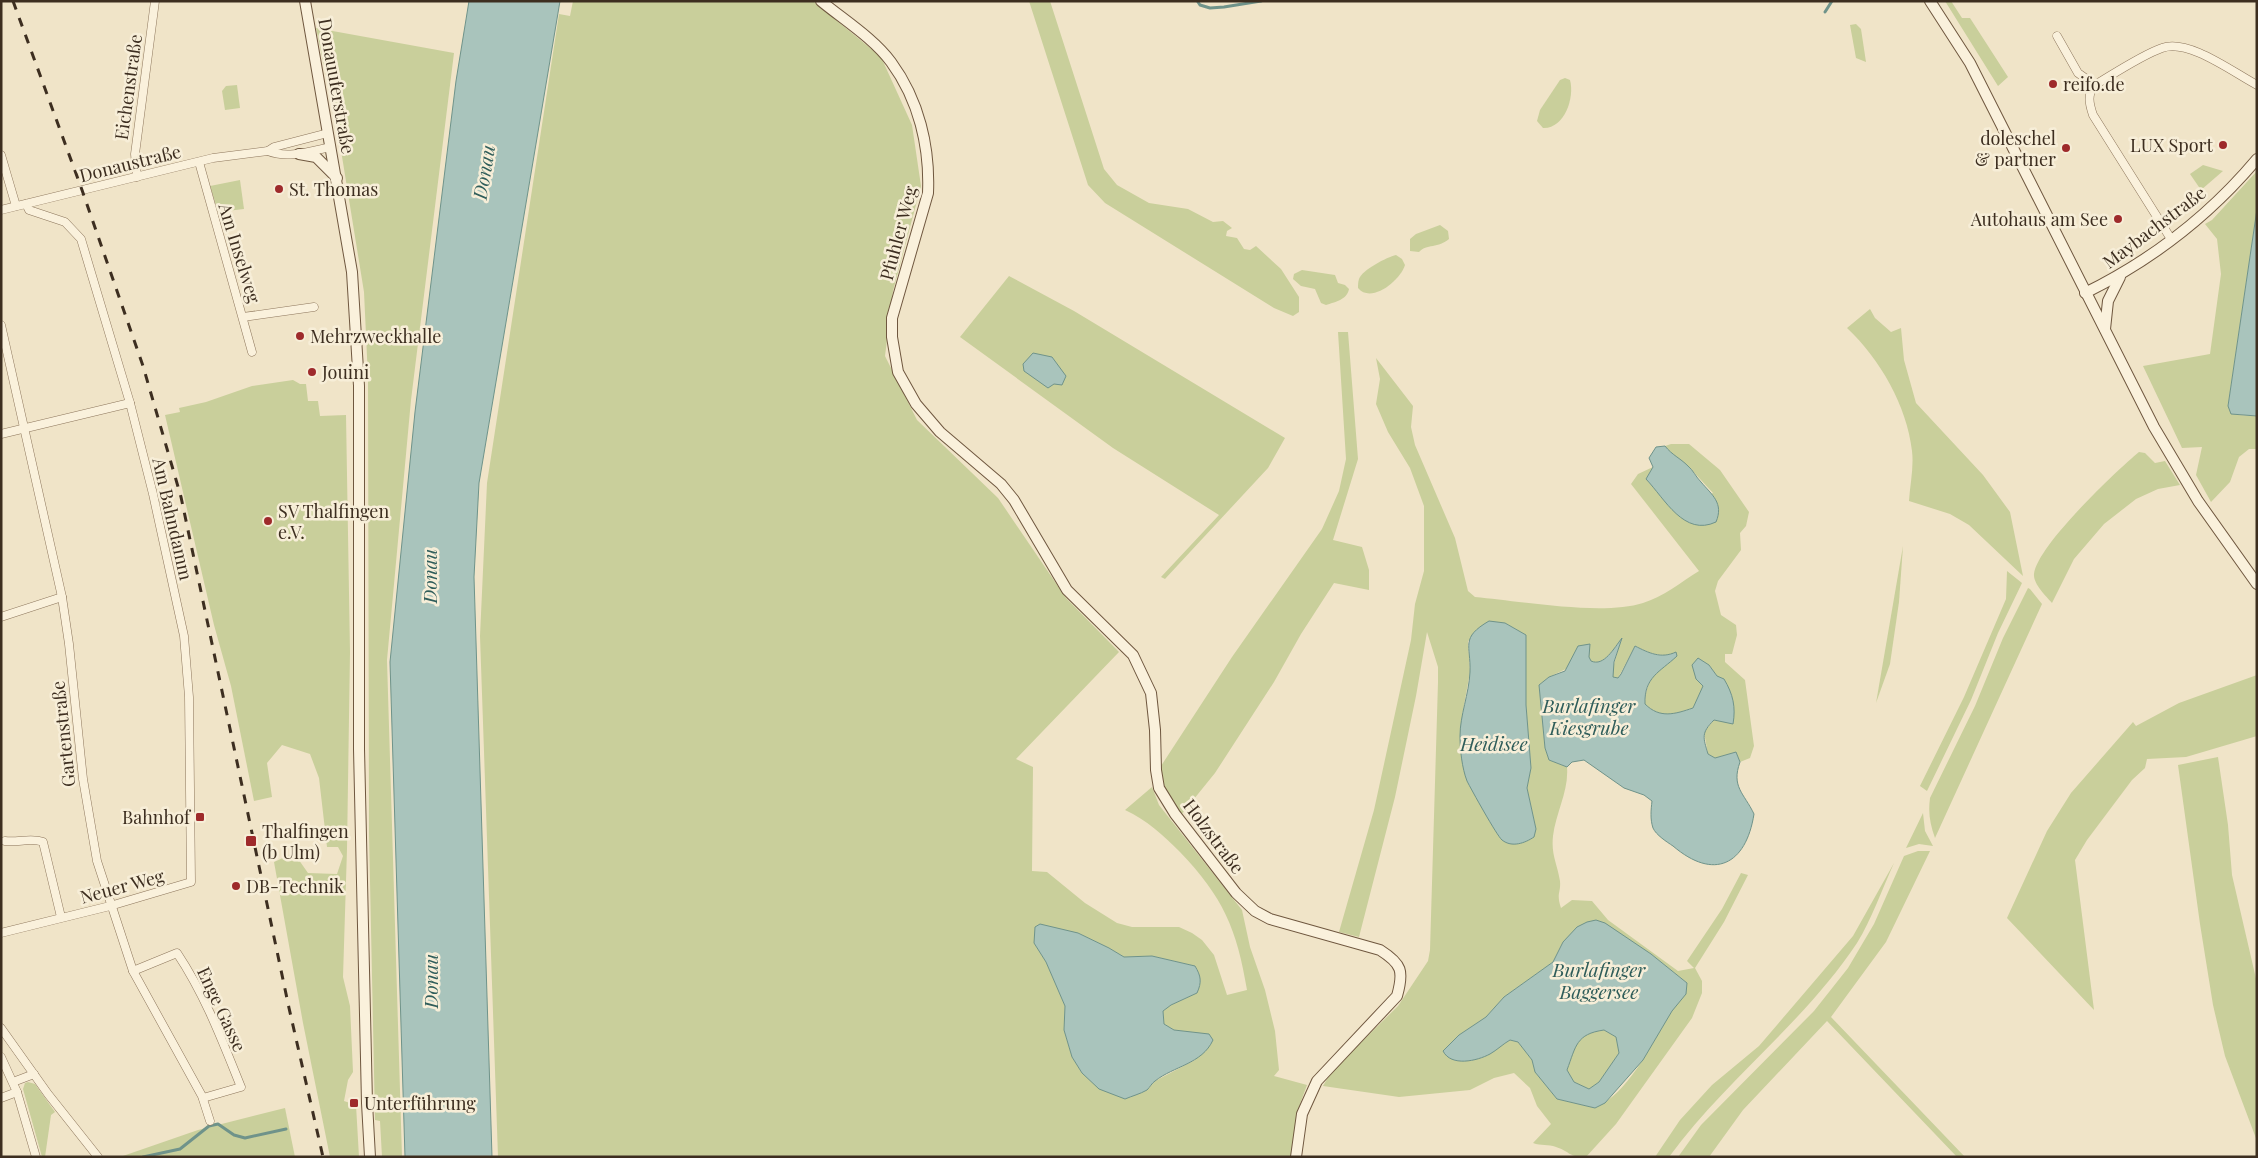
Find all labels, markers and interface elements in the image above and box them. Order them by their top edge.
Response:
street label: Donauuferstraße [313,16,361,156]
street label: Eichenstraße [109,33,147,141]
place label: reifo.de [2063,72,2125,96]
marker: reifo.de [2047,78,2059,90]
place label: doleschel & partner [1975,126,2056,171]
place label: LUX Sport [2130,133,2214,157]
street label: Donaustraße [77,139,183,187]
marker: LUX Sport [2217,139,2229,151]
marker: doleschel & partner [2060,142,2072,154]
water label: Donau [466,143,500,202]
place label: St. Thomas [289,177,378,201]
street label: Maybachstraße [2098,180,2210,274]
marker: St. Thomas [273,183,285,195]
street label: Pfuhler Weg [874,183,922,283]
street label: Am Inselweg [213,199,267,306]
place label: Autohaus am See [1970,207,2108,231]
marker: Autohaus am See [2112,213,2124,225]
place label: Mehrzweckhalle [310,324,441,348]
marker: Mehrzweckhalle [294,330,306,342]
place label: Jouini [321,360,369,384]
marker: Jouini [306,366,318,378]
street label: Am Bahndamm [147,455,199,582]
place label: SV Thalfingen e.V. [278,499,389,544]
marker: SV Thalfingen e.V. [262,515,274,527]
water label: Donau [416,549,442,604]
street label: Gartenstraße [45,680,81,788]
water label: Burlafinger Kiesgrube [1542,692,1636,740]
water label: Heidisee [1459,730,1528,756]
street label: Holzstraße [1178,794,1250,878]
place label: Bahnhof [122,805,192,829]
marker: Bahnhof [194,811,206,823]
place label: Thalfingen (b Ulm) [262,819,349,864]
marker: Thalfingen (b Ulm) [244,834,258,848]
street label: Neuer Weg [77,863,167,909]
place label: DB-Technik [246,874,344,898]
marker: DB-Technik [230,880,242,892]
water label: Donau [417,954,443,1009]
water label: Burlafinger Baggersee [1552,956,1646,1004]
street label: Enge Gasse [192,963,252,1055]
place label: Unterführung [364,1091,476,1115]
marker: Unterführung [348,1097,360,1109]

